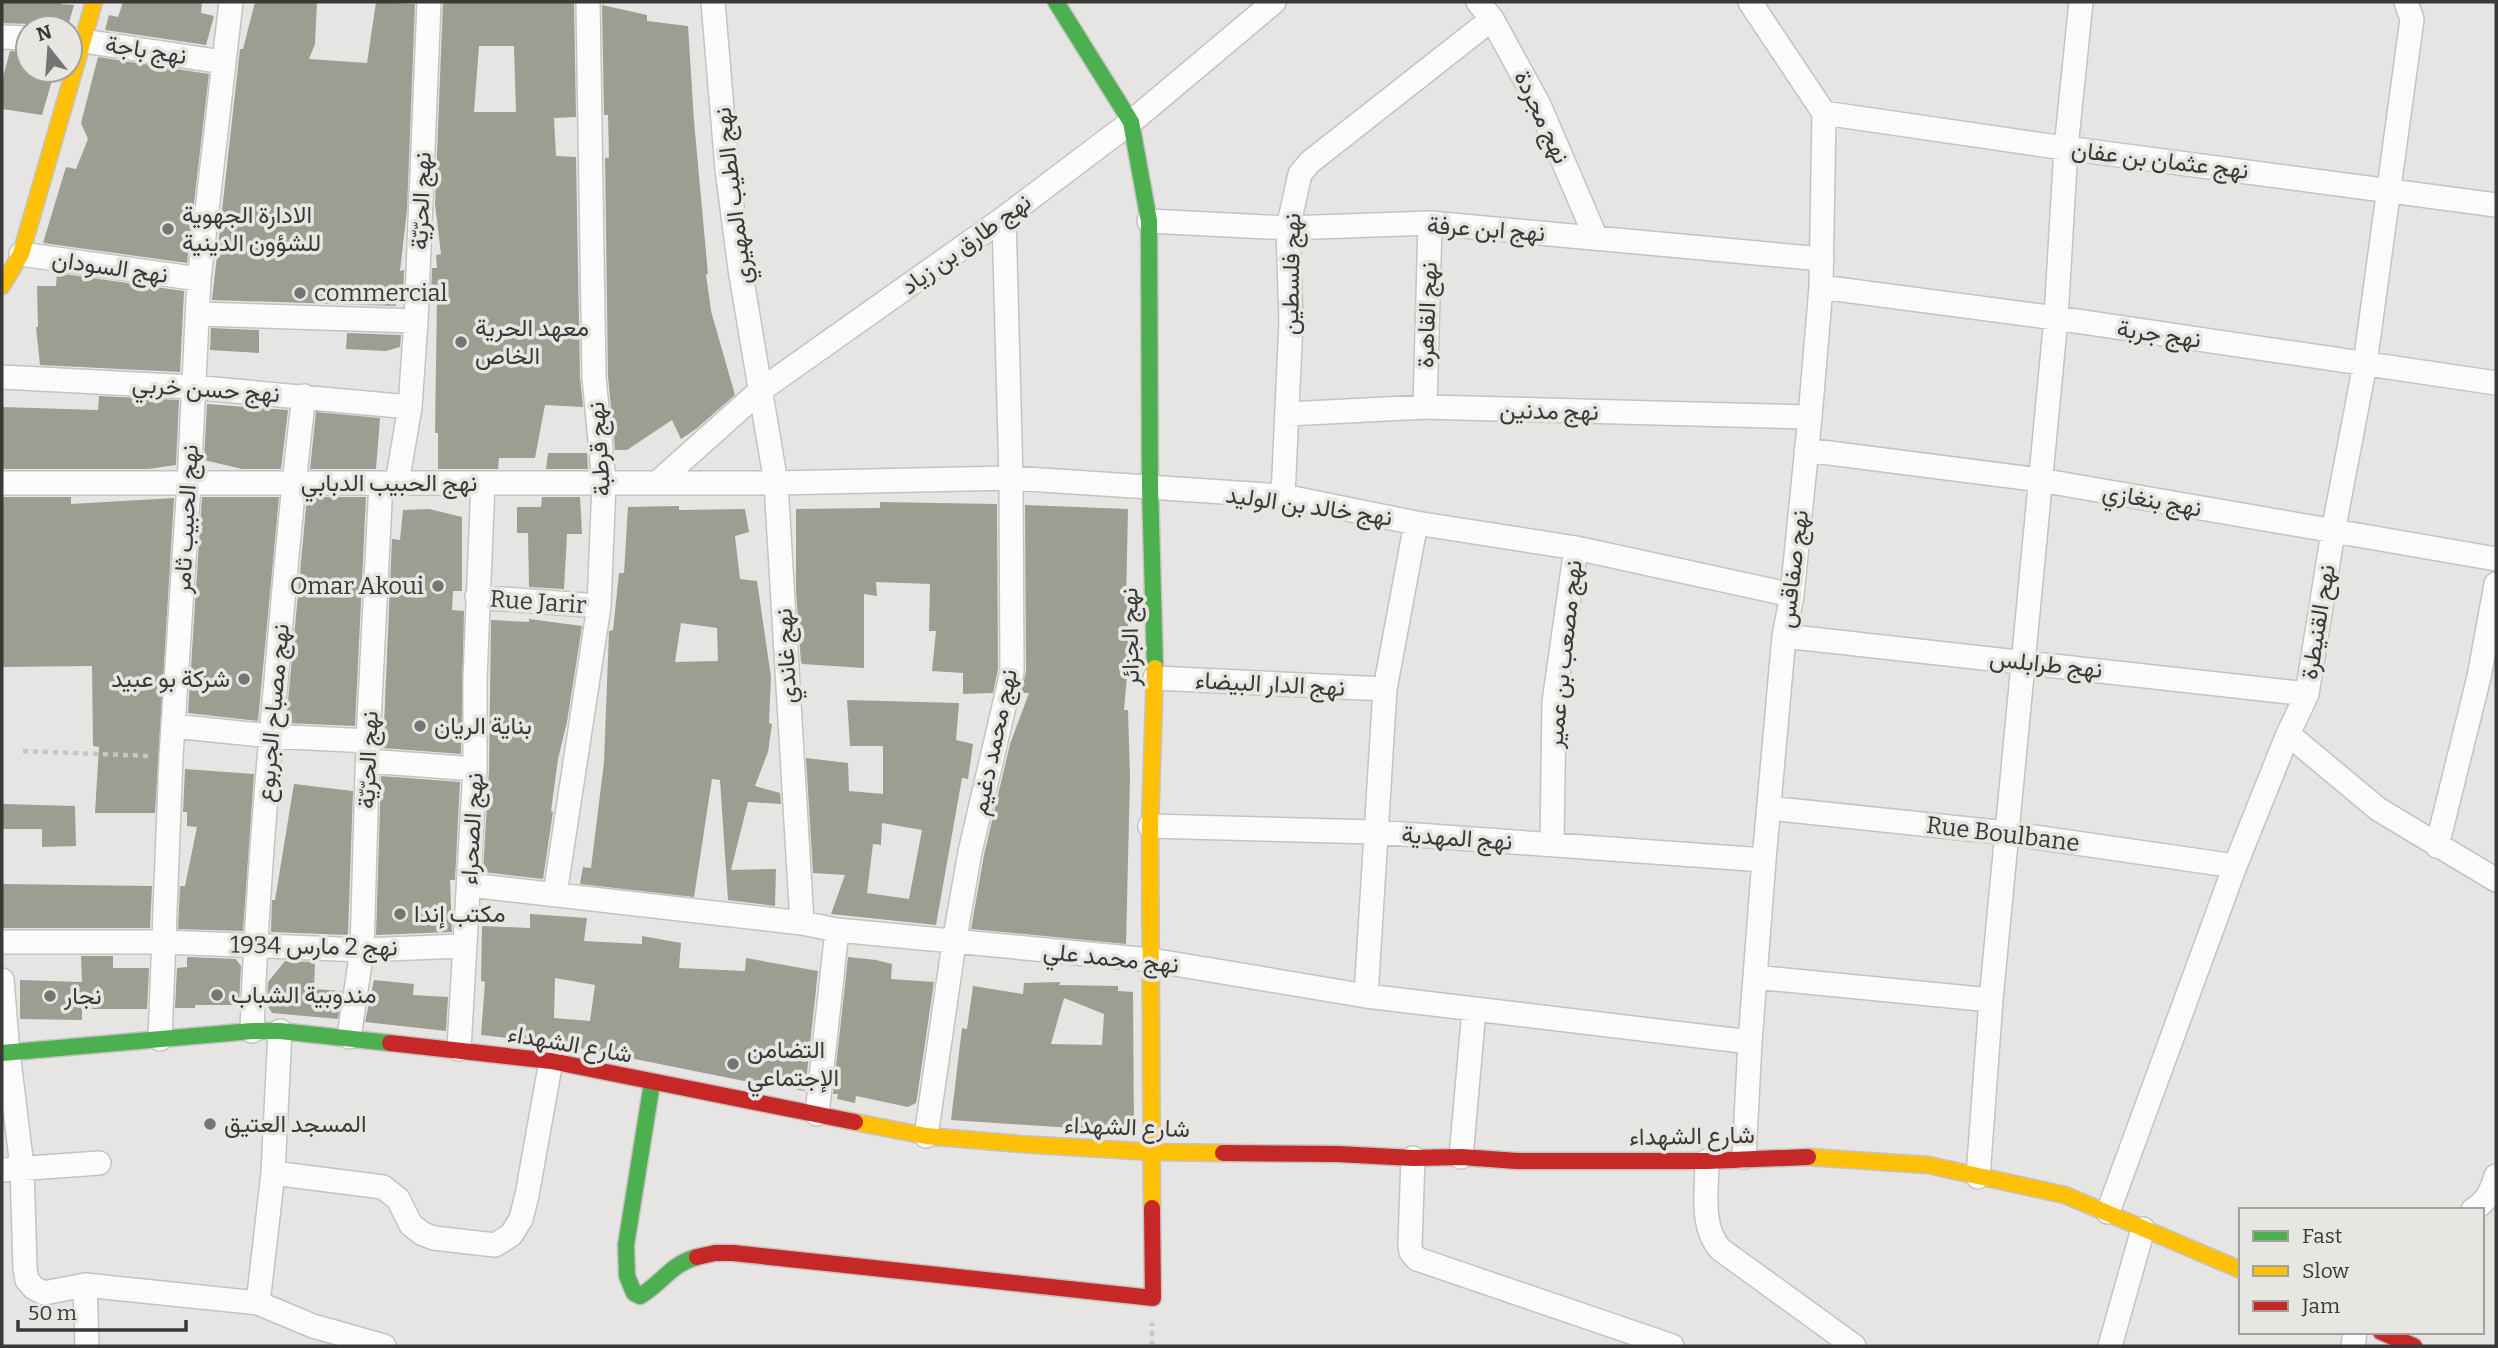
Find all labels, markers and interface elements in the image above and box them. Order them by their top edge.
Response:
north arrow [14,14,84,84]
text: N [34,20,55,46]
street label: نهج باجة [103,30,189,73]
street label: نهج مجردة [1506,66,1576,169]
street label: نهج الطيب المهيري [708,105,763,286]
street label: نهج عثمان بن عفان [2069,135,2250,188]
street label: نهج الحرّيّة [405,151,440,251]
street label: نهج طارق بن زياد [896,188,1038,303]
place label: الادارة الجهوية للشؤون الدينية [182,201,321,258]
street label: نهج ابن عرفة [1426,211,1546,250]
street label: نهج فلسطين [1276,213,1309,335]
marker: الادارة الجهوية للشؤون الدينية [160,221,176,237]
street label: نهج السودان [50,245,170,292]
street label: نهج القاهرة [1411,262,1446,369]
place label: commercial [314,279,448,307]
marker: commercial [292,285,308,301]
place label: معهد الحرية الخاص [475,314,589,370]
street label: نهج جربة [2115,314,2203,357]
marker: معهد الحرية الخاص [453,334,469,350]
street label: نهج حسن خربي [131,370,281,413]
street label: نهج مدنين [1499,396,1599,429]
street label: نهج قرطبة [582,400,619,497]
street label: نهج الحبيب ثامر [168,444,207,595]
street label: نهج الحبيب الدبابي [301,469,477,502]
street label: نهج بنغازي [2099,477,2204,527]
street label: نهج خالد بن الوليد [1224,480,1394,535]
street label: نهج صفاقس [1772,508,1817,630]
street label: نهج مصعب بن عمير [1540,559,1591,751]
street label: نهح القنيطرة [2295,562,2344,682]
place label: Omar Akoui [290,572,424,600]
marker: Omar Akoui [430,578,446,594]
street label: Rue Jarir [489,585,588,619]
street label: نهج الجزائر [1115,587,1148,688]
street label: نهج غاندي [770,607,807,704]
street label: نهج مصباح الجربوع [251,623,298,804]
street label: نهج طرابلس [1988,644,2104,687]
place label: شركة بو عبيد [111,665,230,694]
street label: نهج محمد دغيم [965,666,1026,818]
street label: نهج الدار البيضاء [1194,666,1346,705]
marker: شركة بو عبيد [236,671,252,687]
street label: نهج الحرّيّة [352,710,387,810]
place label: بناية الريان [434,712,532,741]
marker: بناية الريان [412,718,428,734]
street label: نهج الصحراء [455,772,492,886]
street label: Rue Boulbane [1925,811,2081,857]
street label: نهج المهدية [1400,820,1513,859]
place label: مكتب إندا [414,900,506,929]
marker: مكتب إندا [392,906,408,922]
street label: نهج 2 مارس 1934 [230,931,398,964]
street label: نهج محمد علي [1041,937,1180,984]
place label: مندوبية الشباب [231,981,377,1010]
place label: نجار [63,982,102,1011]
marker: مندوبية الشباب [209,987,225,1003]
marker: نجار [42,988,58,1004]
street label: شارع الشهداء [505,1019,634,1071]
place label: التضامن الإجتماعي [747,1036,839,1097]
marker: التضامن الإجتماعي [725,1056,741,1072]
place label: المسجد العتيق [224,1110,366,1138]
street label: شارع الشهداء [1064,1111,1190,1145]
marker: المسجد العتيق [202,1116,218,1132]
street label: شارع الشهداء [1629,1121,1755,1153]
legend [2239,1208,2484,1334]
text: Fast [2302,1223,2343,1249]
text: Slow [2302,1258,2349,1284]
scale bar [18,1288,186,1332]
text: Jam [2301,1293,2340,1319]
text: 50 m [28,1300,77,1326]

